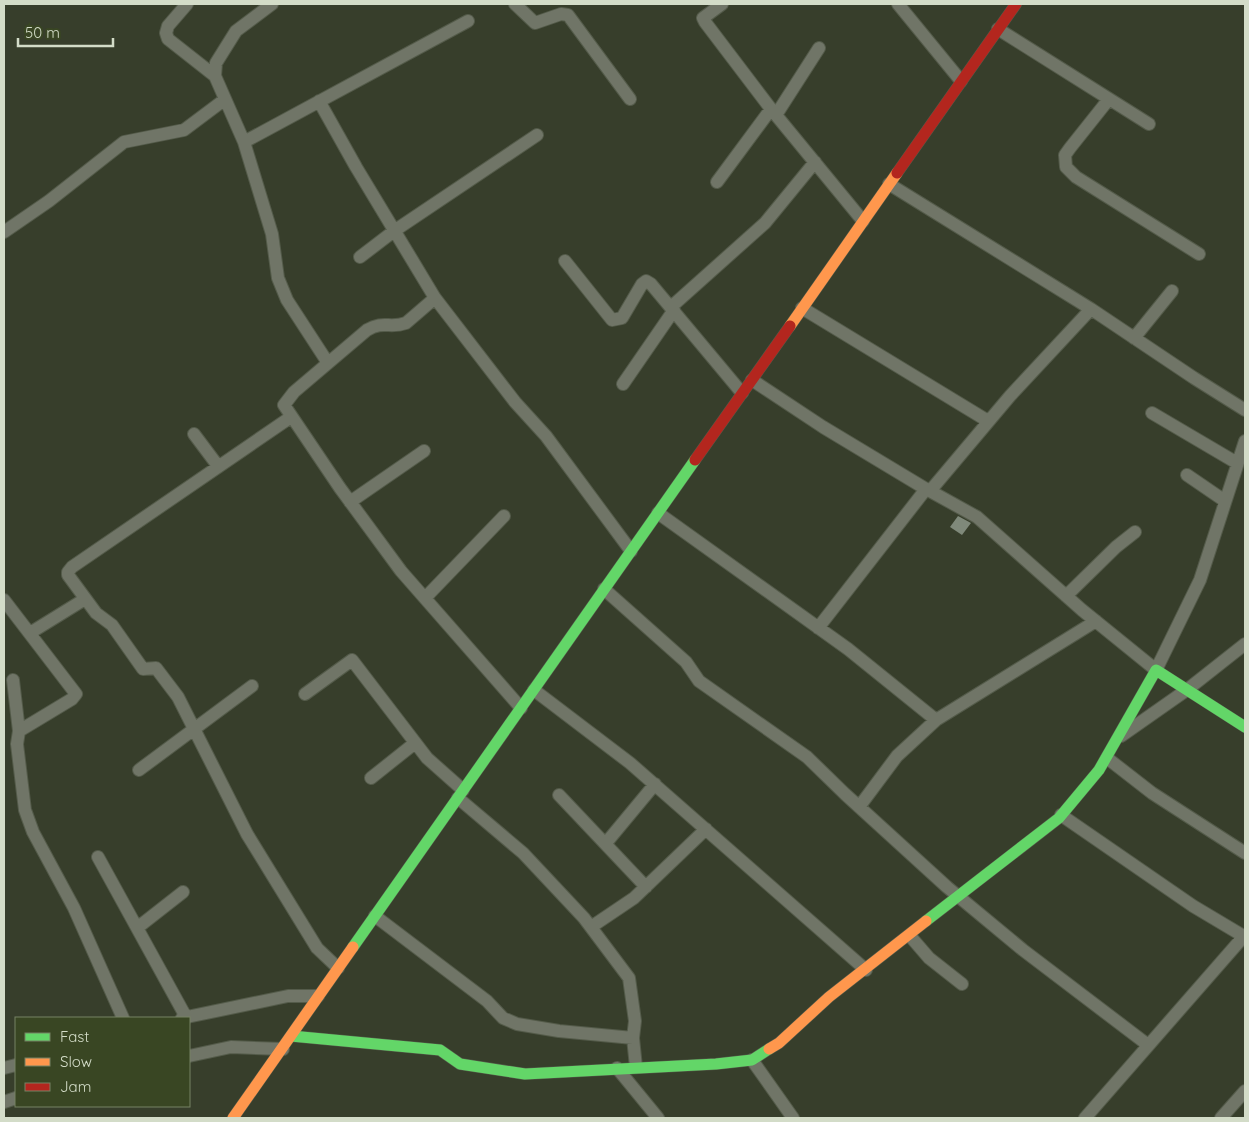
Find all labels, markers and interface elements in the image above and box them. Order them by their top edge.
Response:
scale bar [18,15,112,47]
text: 50 m [25,23,60,42]
legend [15,1017,190,1107]
text: Fast [60,1027,89,1046]
text: Slow [60,1052,92,1071]
text: Jam [60,1077,91,1096]

